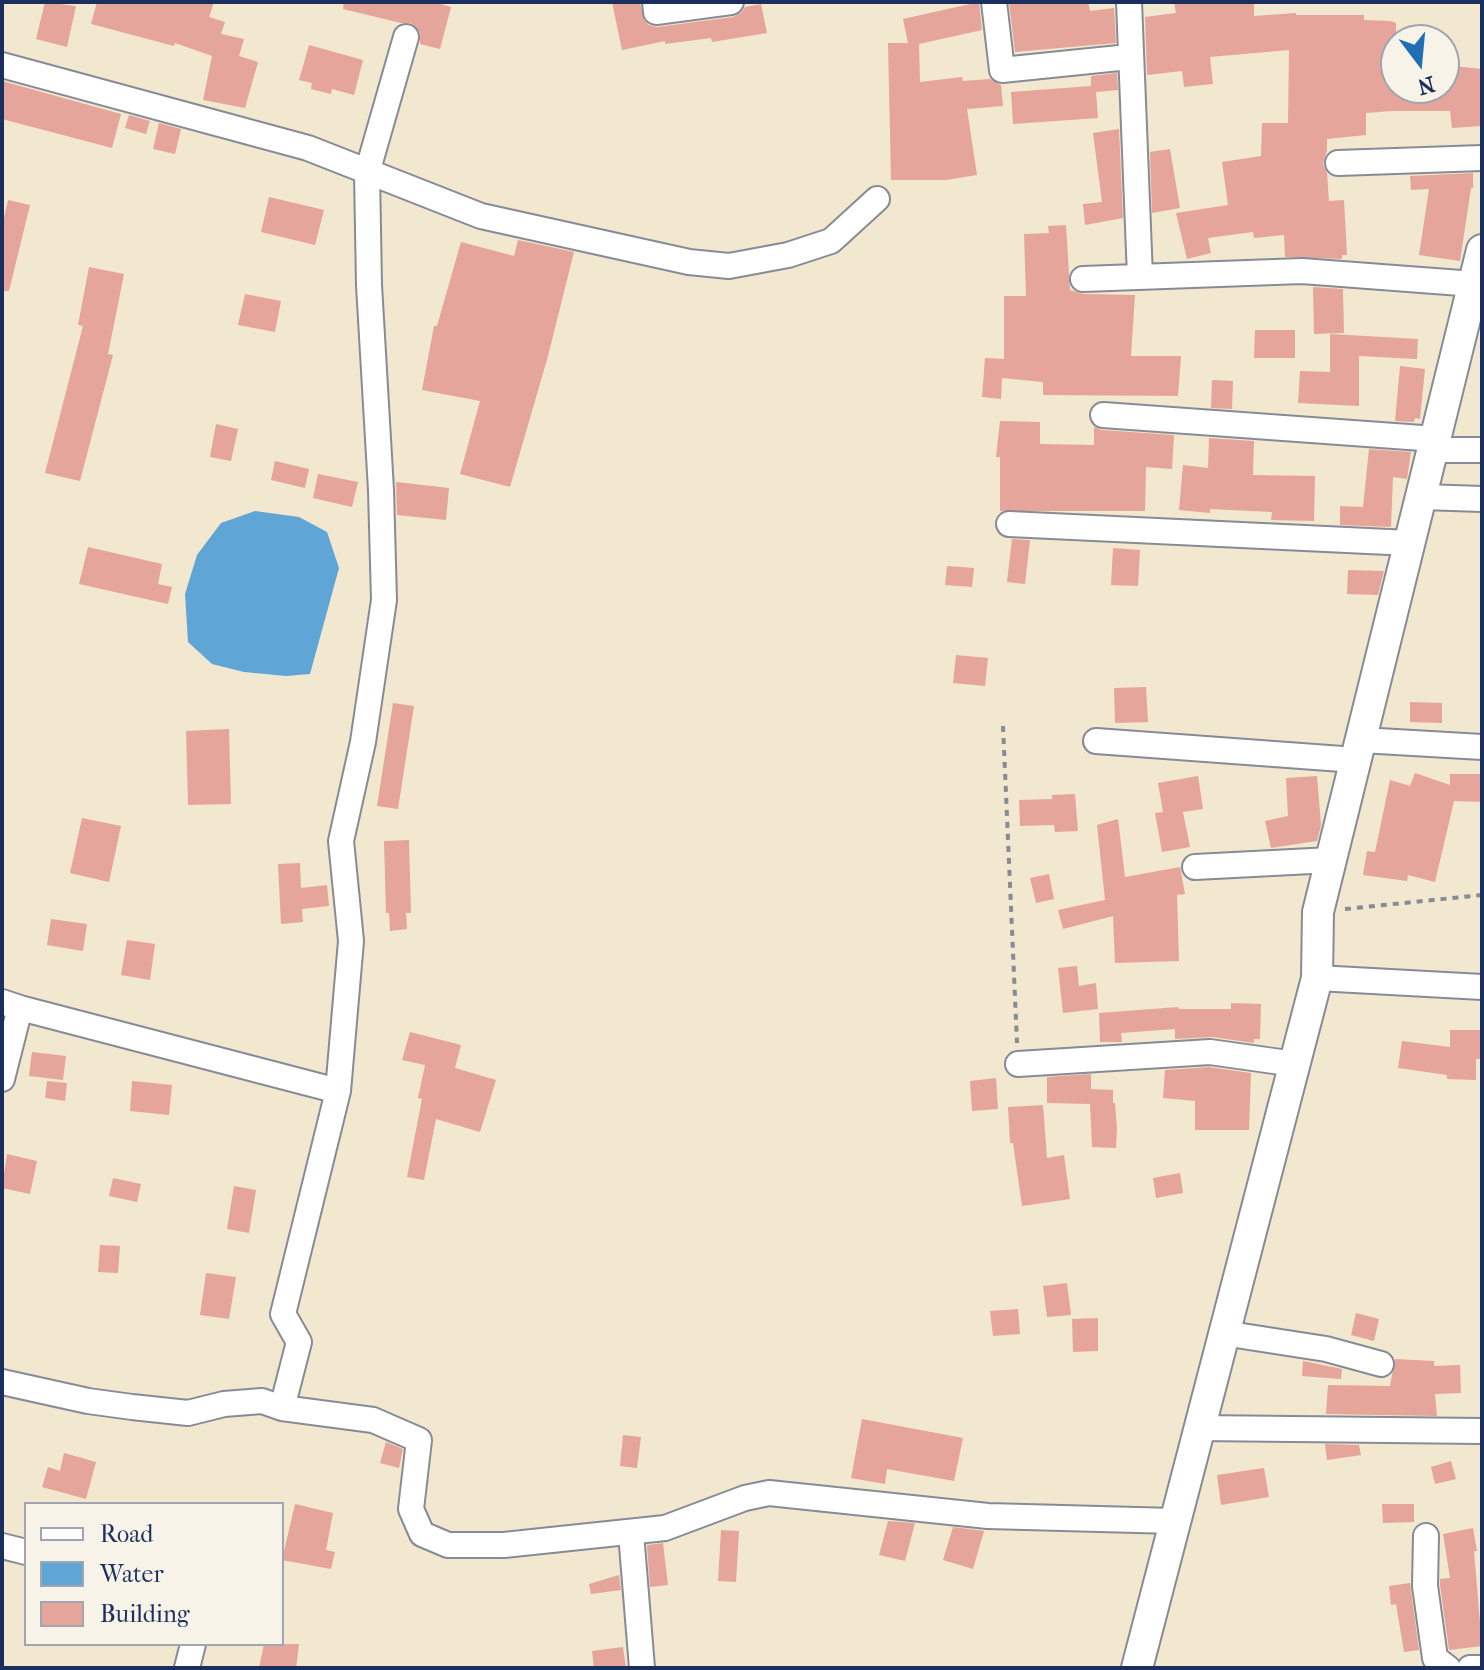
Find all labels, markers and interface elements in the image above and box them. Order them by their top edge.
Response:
north arrow [1380,24,1460,104]
text: N [1414,70,1438,100]
legend [24,1502,284,1646]
text: Road [100,1520,153,1548]
text: Water [100,1560,164,1588]
text: Building [100,1600,190,1628]

